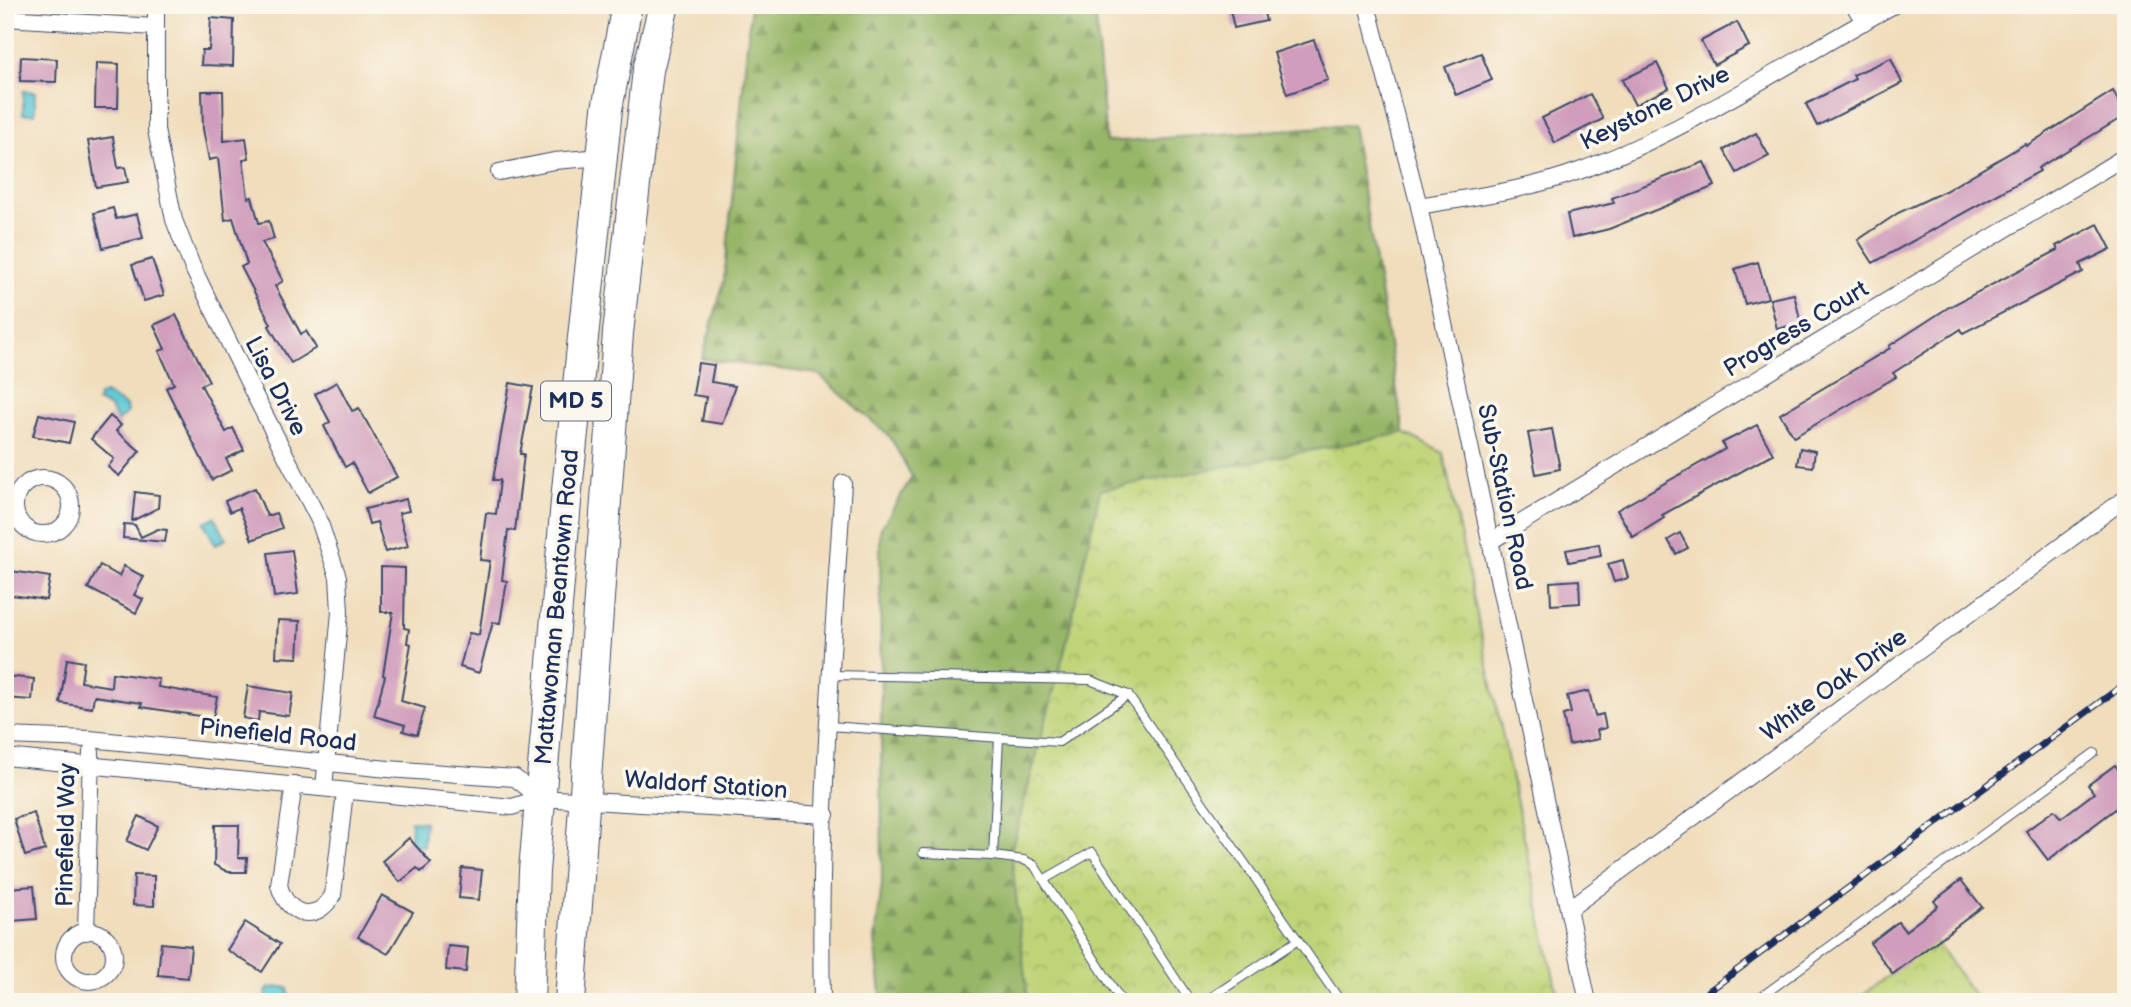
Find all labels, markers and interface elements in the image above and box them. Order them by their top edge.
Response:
street label: Keystone Drive [1576,59,1734,157]
street label: Progress Court [1718,274,1874,384]
street label: Lisa Drive [239,331,313,441]
road number: MD 5 [541,382,611,420]
street label: Sub-Station Road [1471,401,1539,593]
street label: Mattawoman Beantown Road [529,448,585,766]
street label: White Oak Drive [1755,622,1913,748]
street label: Pinefield Road [198,712,358,758]
street label: Pinefield Way [50,763,82,907]
street label: Waldorf Station [623,765,789,805]

